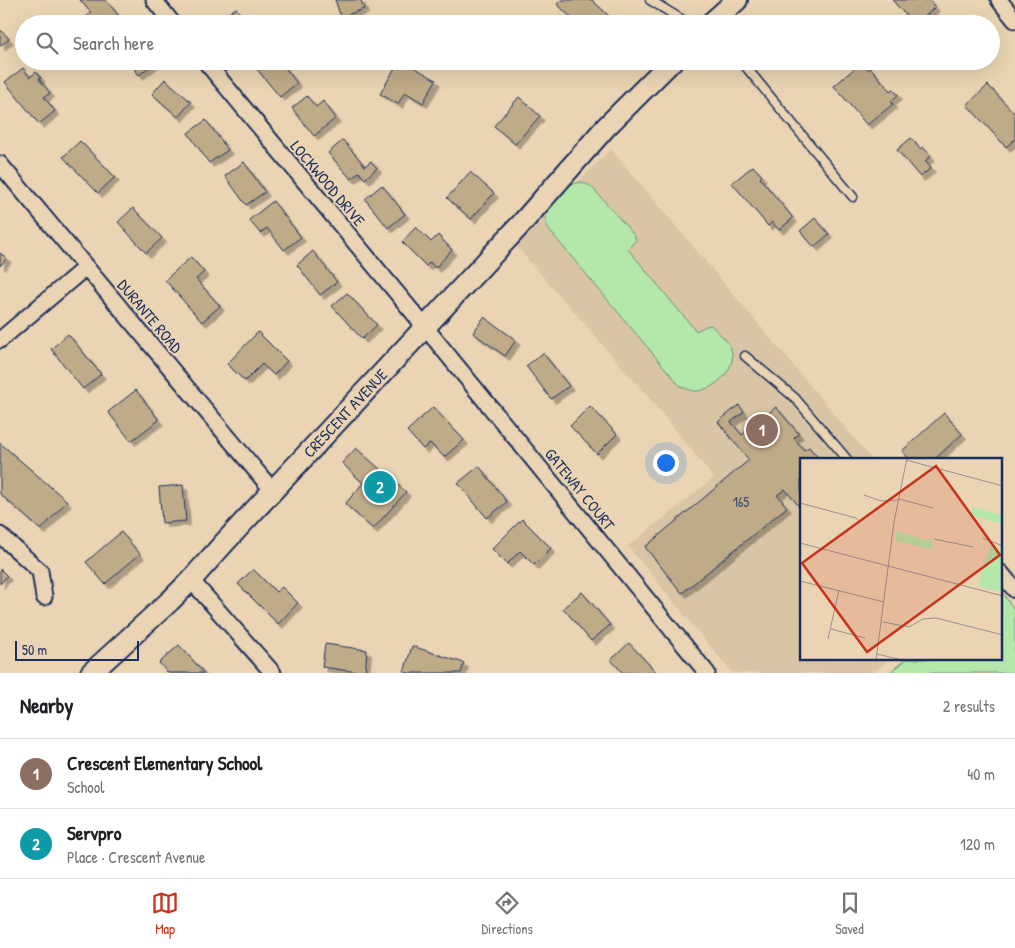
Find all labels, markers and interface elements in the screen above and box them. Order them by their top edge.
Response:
search box [15,15,1000,70]
icon: search [33,29,61,57]
text: Search here [73,30,154,56]
street label: LOCKWOOD DRIVE [286,135,370,231]
street label: DURANTE ROAD [113,275,188,358]
street label: CRESCENT AVENUE [298,364,392,462]
pin: 1 [746,411,778,449]
street label: GATEWAY COURT [540,443,620,535]
your location [653,450,679,476]
inset map [800,458,1002,660]
pin: 2 [364,468,396,506]
house number: 165 [733,492,749,511]
scale bar [15,638,139,661]
text: 50 m [22,640,47,659]
text: Nearby [20,691,73,720]
text: 2 results [943,695,995,717]
text: Crescent Elementary School [67,750,262,776]
text: 1 [33,763,39,785]
text: 40 m [967,763,995,785]
text: School [67,776,104,798]
text: Servpro [67,820,121,846]
text: 2 [32,833,40,855]
text: 120 m [960,833,995,855]
text: Place · Crescent Avenue [67,846,205,868]
tab: Map [151,889,179,938]
tab: Directions [481,889,533,938]
tab: Saved [835,889,864,938]

